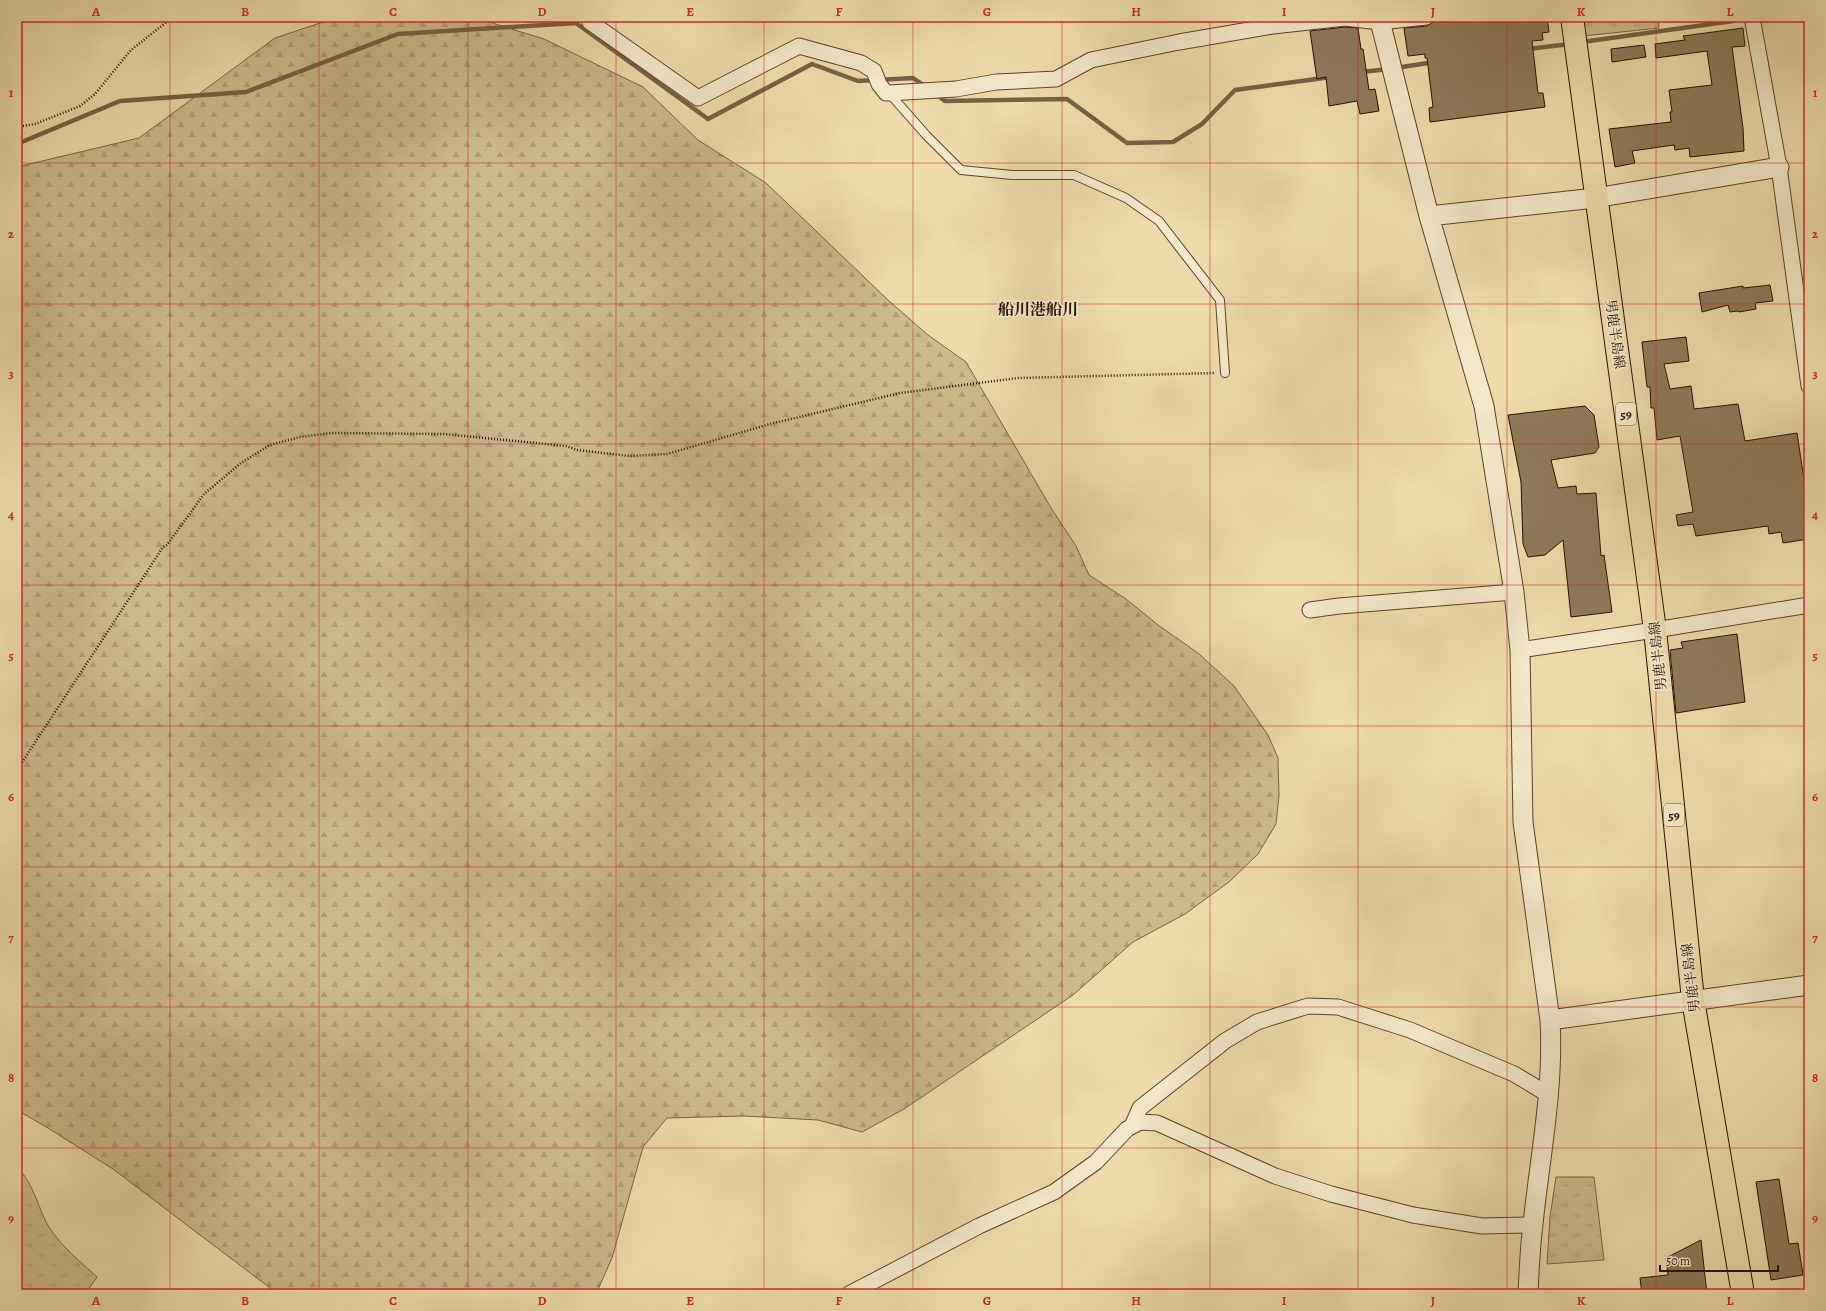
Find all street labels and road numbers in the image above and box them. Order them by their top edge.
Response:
street label: 男鹿半島線 [1601,298,1629,370]
road number: 59 [1616,403,1636,425]
street label: 男鹿半島線 [1645,620,1671,692]
road number: 59 [1664,804,1684,826]
street label: 男鹿半島線 [1677,942,1705,1014]

